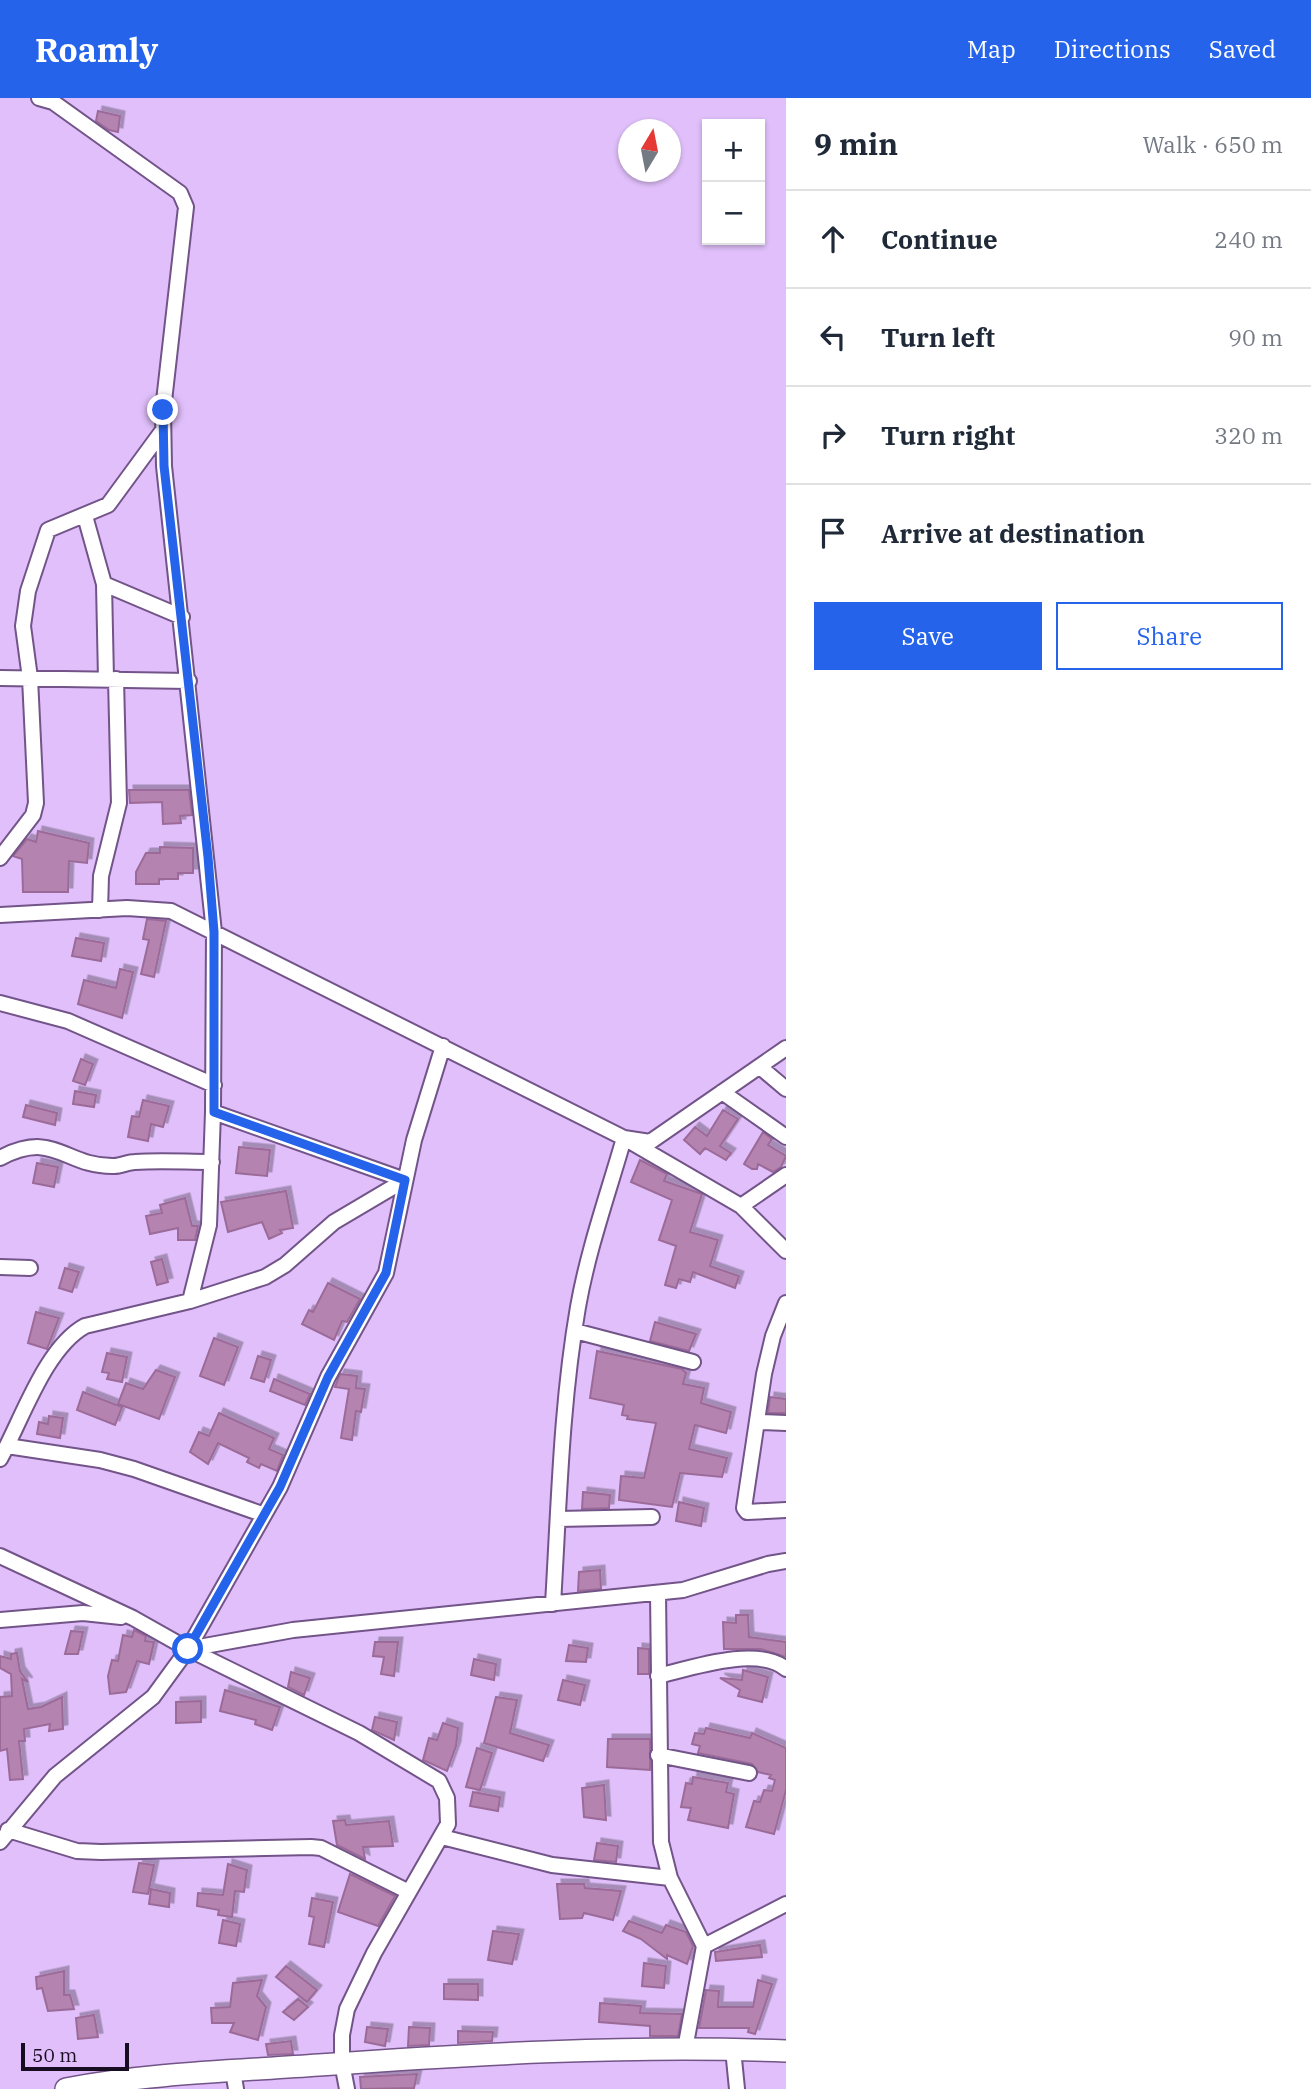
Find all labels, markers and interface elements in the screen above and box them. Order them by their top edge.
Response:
text: Roamly [35,28,158,71]
text: Map [967,33,1016,65]
text: Directions [1054,33,1171,65]
text: Saved [1209,33,1276,65]
north arrow [618,119,681,182]
map controls [702,119,765,245]
button: + [702,119,765,182]
text: 9 min [814,124,898,163]
text: Walk · 650 m [1142,129,1283,159]
button: − [702,182,765,245]
icon: ahead [814,220,852,258]
text: Continue [881,222,998,256]
text: 240 m [1214,224,1283,254]
icon: left [814,318,852,356]
text: Turn left [881,320,995,354]
text: 90 m [1228,322,1283,352]
route end [147,394,178,425]
icon: right [814,416,852,454]
text: Turn right [881,418,1015,452]
text: 320 m [1214,420,1283,450]
icon: arrive [814,514,852,552]
text: Arrive at destination [881,516,1145,550]
button: Save [814,602,1042,670]
button: Share [1056,602,1283,670]
route start [172,1633,203,1664]
scale bar [21,2040,130,2072]
text: 50 m [32,2043,77,2067]

